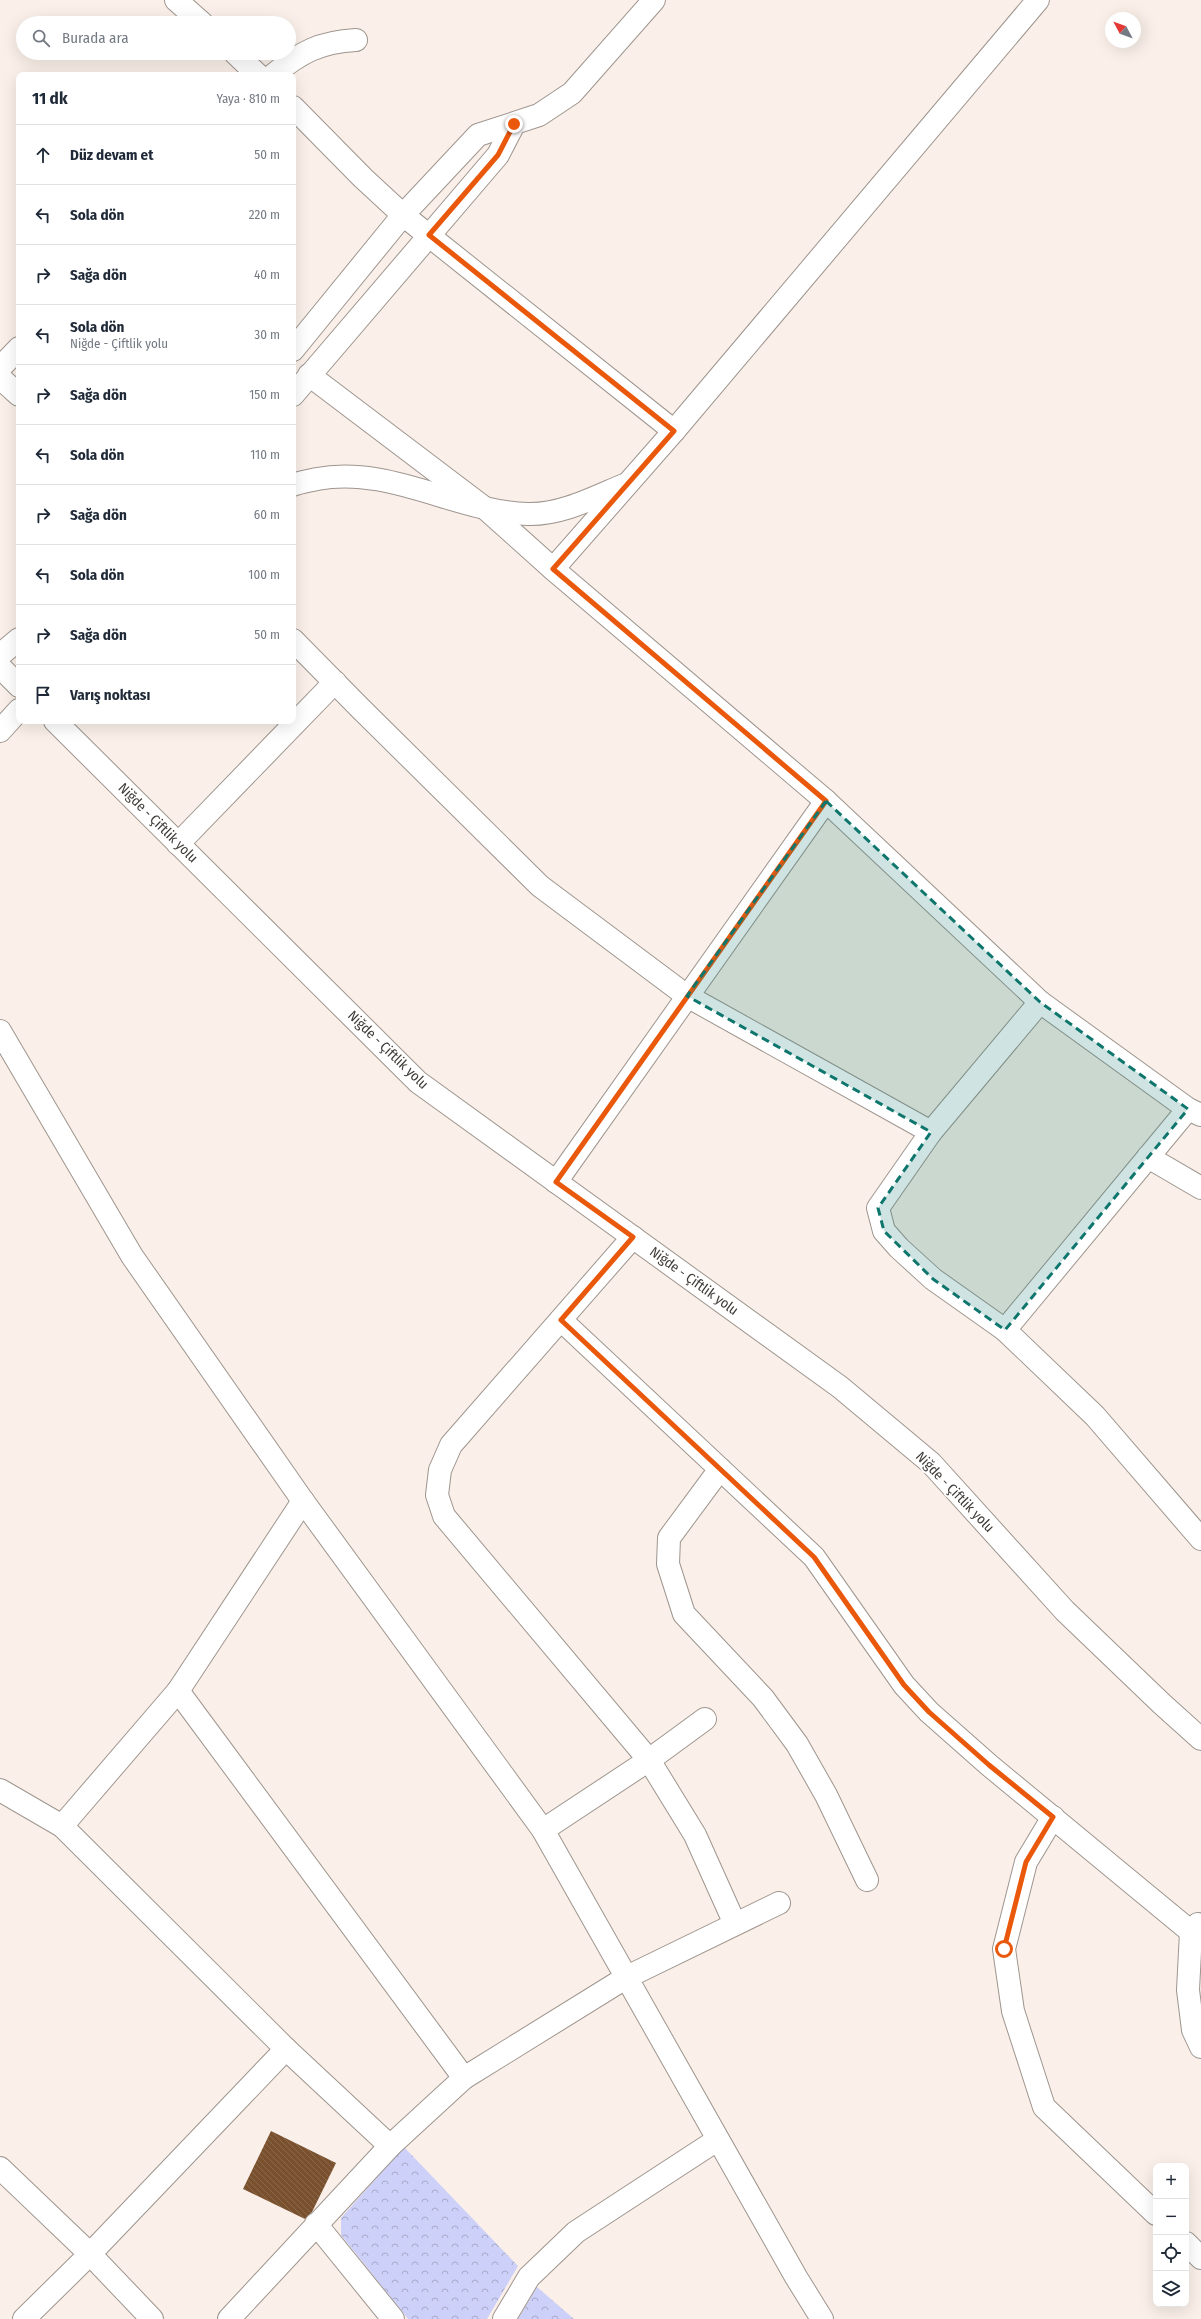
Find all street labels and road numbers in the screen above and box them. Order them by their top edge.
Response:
street label: Niğde - Çiftlik yolu [115,780,201,866]
street label: Niğde - Çiftlik yolu [344,1007,432,1093]
street label: Niğde - Çiftlik yolu [646,1243,742,1319]
street label: Niğde - Çiftlik yolu [912,1448,998,1536]

